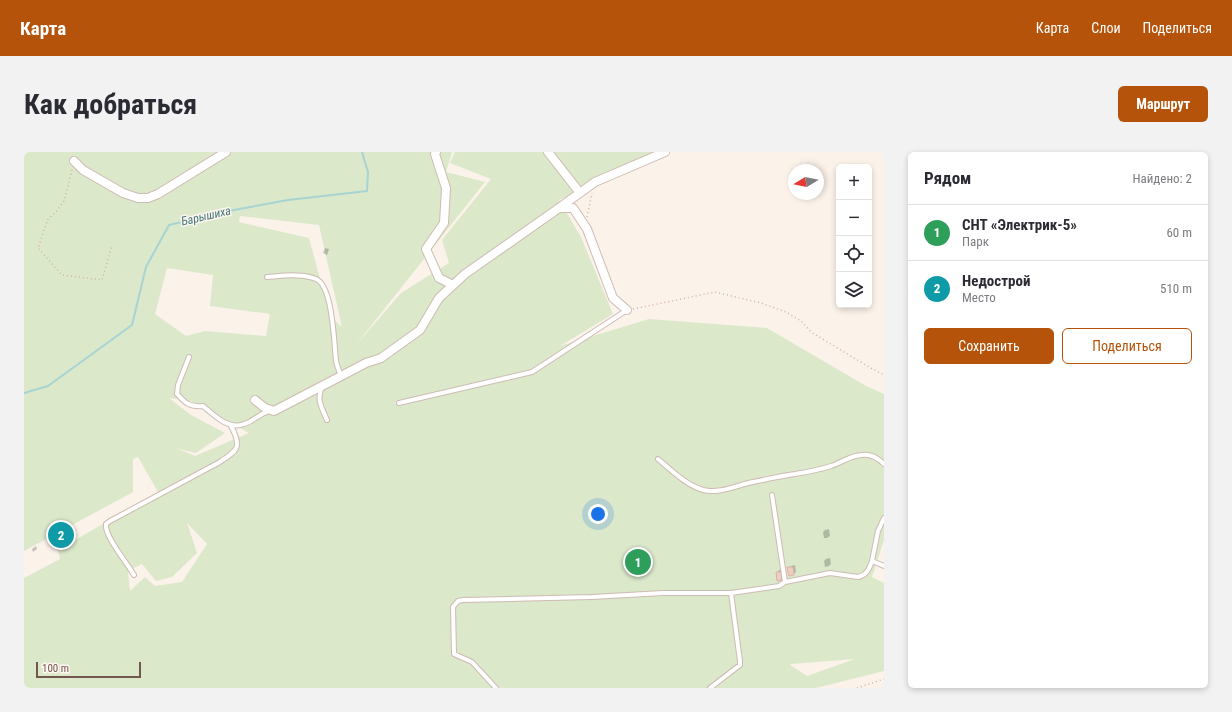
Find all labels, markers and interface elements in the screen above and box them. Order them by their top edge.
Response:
text: Карта [20,17,66,40]
text: Карта [1036,20,1069,36]
text: Слои [1091,20,1121,36]
text: Поделиться [1143,20,1212,36]
button: Маршрут [1118,86,1208,122]
text: Как добраться [24,88,197,121]
north arrow [788,164,824,200]
map controls [836,164,872,308]
button: + [836,164,872,200]
text: Рядом [924,168,971,188]
text: Найдено: 2 [1132,171,1192,186]
button: − [836,200,872,236]
water label: Барышиха [180,203,232,229]
text: СНТ «Электрик-5» [962,216,1077,234]
text: 1 [934,225,940,240]
text: 60 m [1166,225,1192,240]
text: Парк [962,234,989,249]
button: locate [836,236,872,272]
button: layers [836,272,872,308]
text: Недострой [962,272,1030,290]
text: 2 [934,281,940,296]
text: 510 m [1160,281,1192,296]
text: Место [962,290,996,305]
button: Сохранить [924,328,1054,364]
button: Поделиться [1062,328,1192,364]
your location [588,504,608,524]
pin: 2 [48,520,74,550]
pin: 1 [625,547,651,577]
scale bar [36,660,141,679]
text: 100 m [42,662,69,675]

